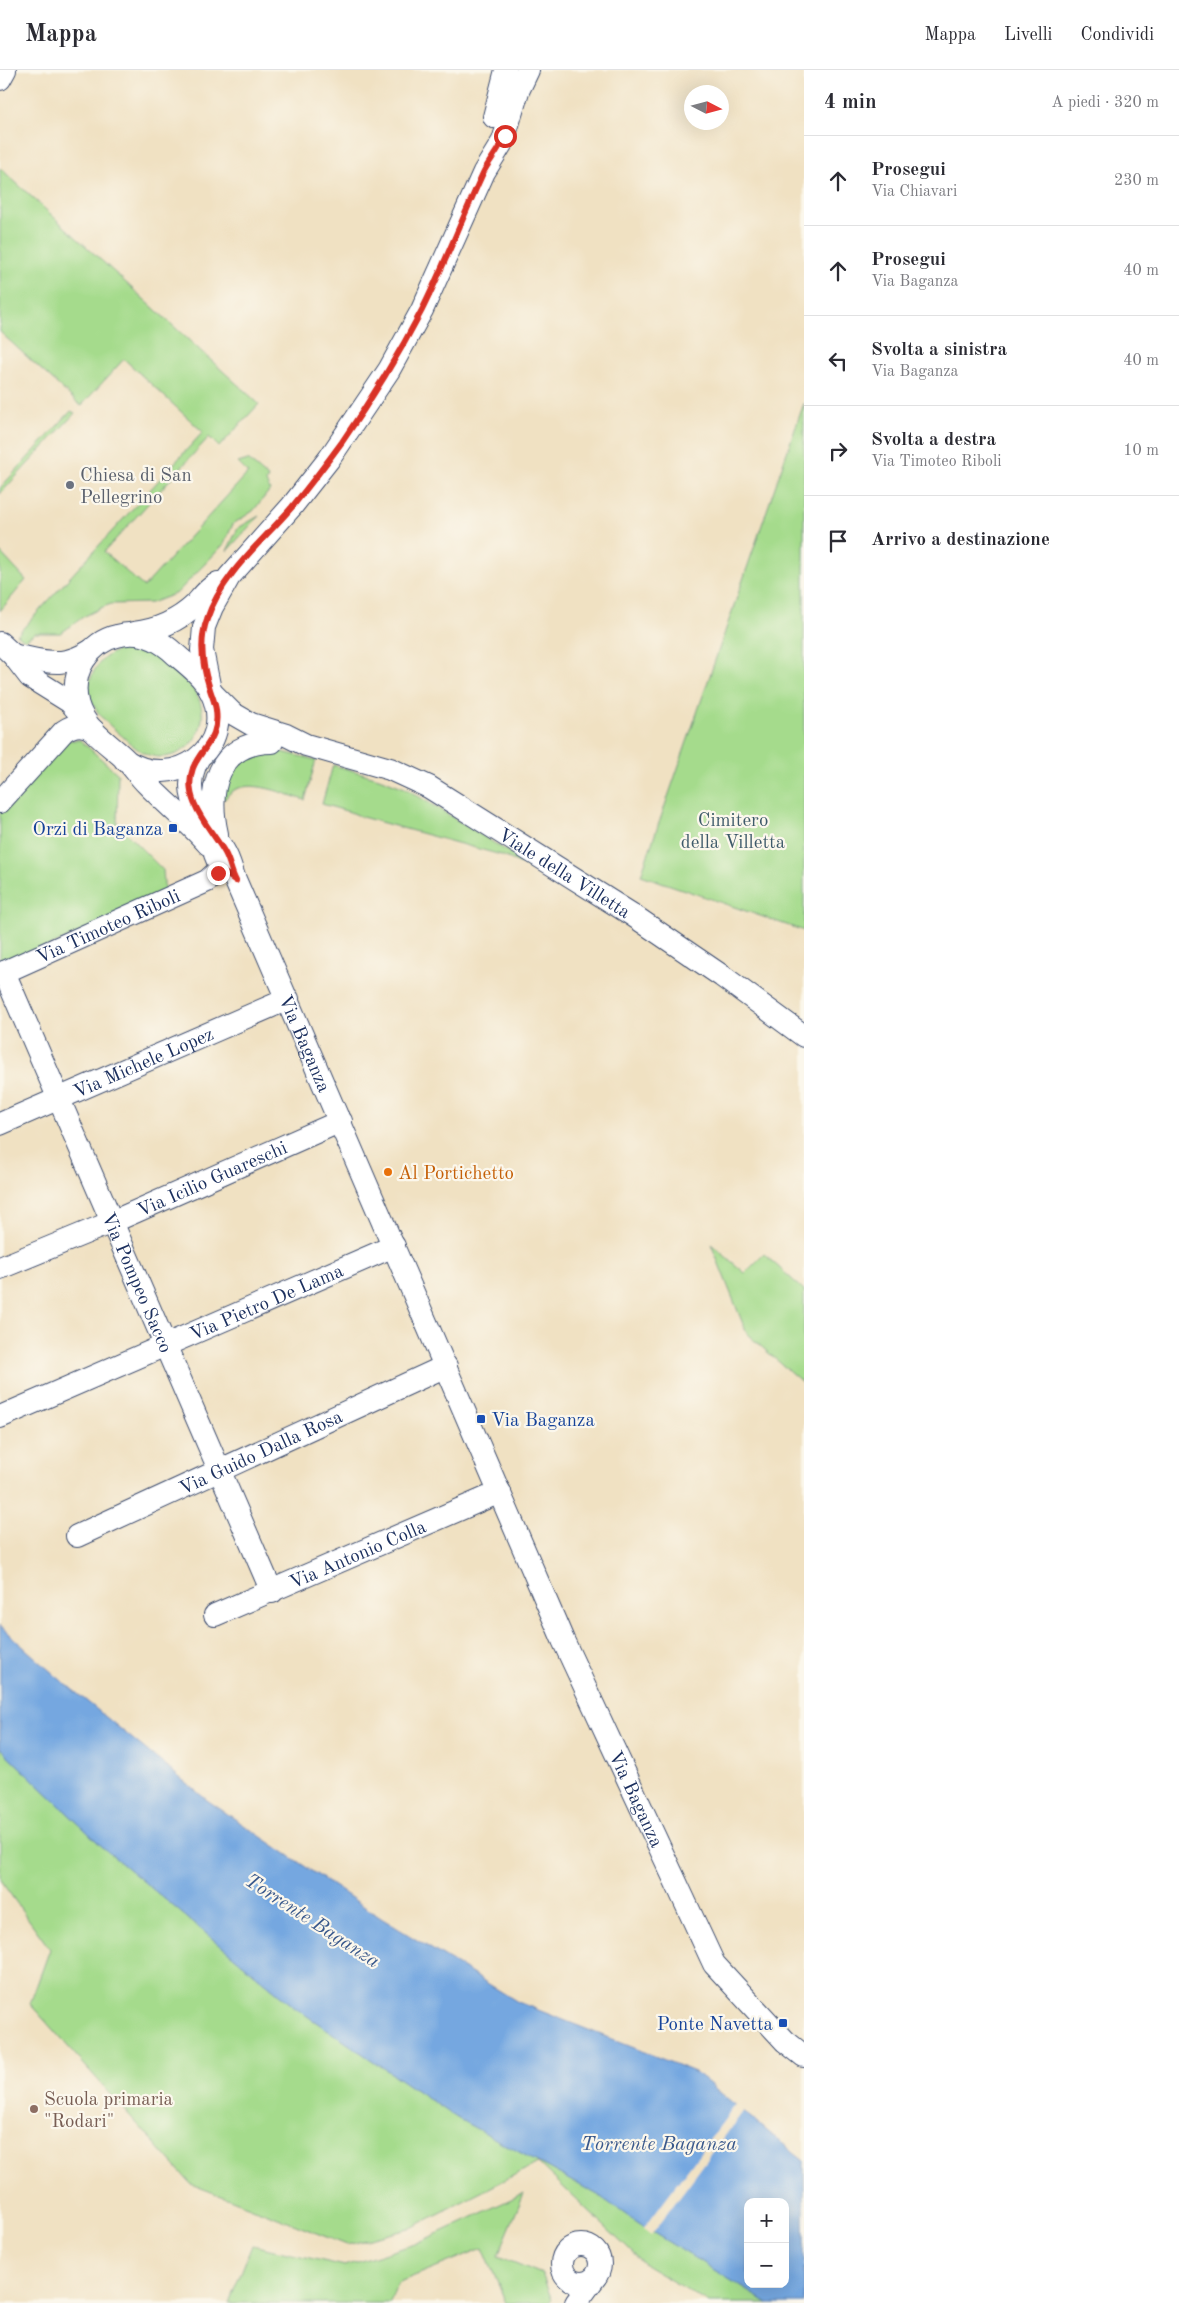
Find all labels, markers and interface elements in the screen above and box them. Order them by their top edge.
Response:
text: Mappa [25,23,97,47]
text: Mappa [924,26,976,44]
text: Livelli [1004,26,1052,44]
text: Condividi [1080,26,1154,44]
north arrow [684,85,729,130]
text: 4 min [824,92,877,113]
text: A piedi · 320 m [1051,95,1159,111]
route start [494,125,517,148]
text: Prosegui [871,161,946,180]
icon: ahead [824,167,852,195]
text: 230 m [1114,173,1159,189]
text: Via Chiavari [871,184,957,200]
text: Prosegui [871,251,946,270]
icon: ahead [824,257,852,285]
text: 40 m [1123,263,1159,279]
text: Via Baganza [871,274,958,290]
text: Svolta a sinistra [871,341,1007,360]
icon: left [824,347,852,375]
text: 40 m [1123,353,1159,369]
text: Via Baganza [871,364,958,380]
text: Svolta a destra [871,431,996,450]
icon: right [824,437,852,465]
text: 10 m [1123,443,1159,459]
text: Via Timoteo Riboli [871,454,1002,470]
place label: Chiesa di San Pellegrino [80,467,192,508]
marker: Chiesa di San Pellegrino [64,479,76,491]
icon: arrive [824,527,852,555]
text: Arrivo a destinazione [871,531,1050,550]
park label: Cimitero della Villetta [681,812,786,853]
place label: Orzi di Baganza [33,821,164,840]
marker: Orzi di Baganza [167,822,179,834]
street label: Viale della Villetta [494,826,633,923]
route end [207,862,230,885]
street label: Via Timoteo Riboli [34,887,183,968]
street label: Via Baganza [274,993,333,1096]
street label: Via Michele Lopez [71,1026,217,1103]
street label: Via Icilio Guareschi [135,1139,290,1222]
place label: Al Portichetto [398,1165,514,1184]
marker: Al Portichetto [382,1166,394,1178]
street label: Via Pompeo Sacco [97,1210,174,1356]
street label: Via Pietro De Lama [187,1262,347,1345]
street label: Via Guido Dalla Rosa [177,1408,347,1499]
place label: Via Baganza [491,1412,595,1431]
marker: Via Baganza [475,1413,487,1425]
street label: Via Antonio Colla [287,1518,430,1594]
street label: Via Baganza [604,1749,665,1851]
water label: Torrente Baganza [241,1871,383,1973]
place label: Ponte Navetta [657,2016,774,2035]
marker: Ponte Navetta [777,2017,789,2029]
place label: Scuola primaria "Rodari" [44,2091,174,2132]
marker: Scuola primaria "Rodari" [28,2103,40,2115]
water label: Torrente Baganza [581,2135,737,2155]
map controls [744,2198,789,2288]
button: + [744,2198,789,2243]
button: − [744,2243,789,2288]

